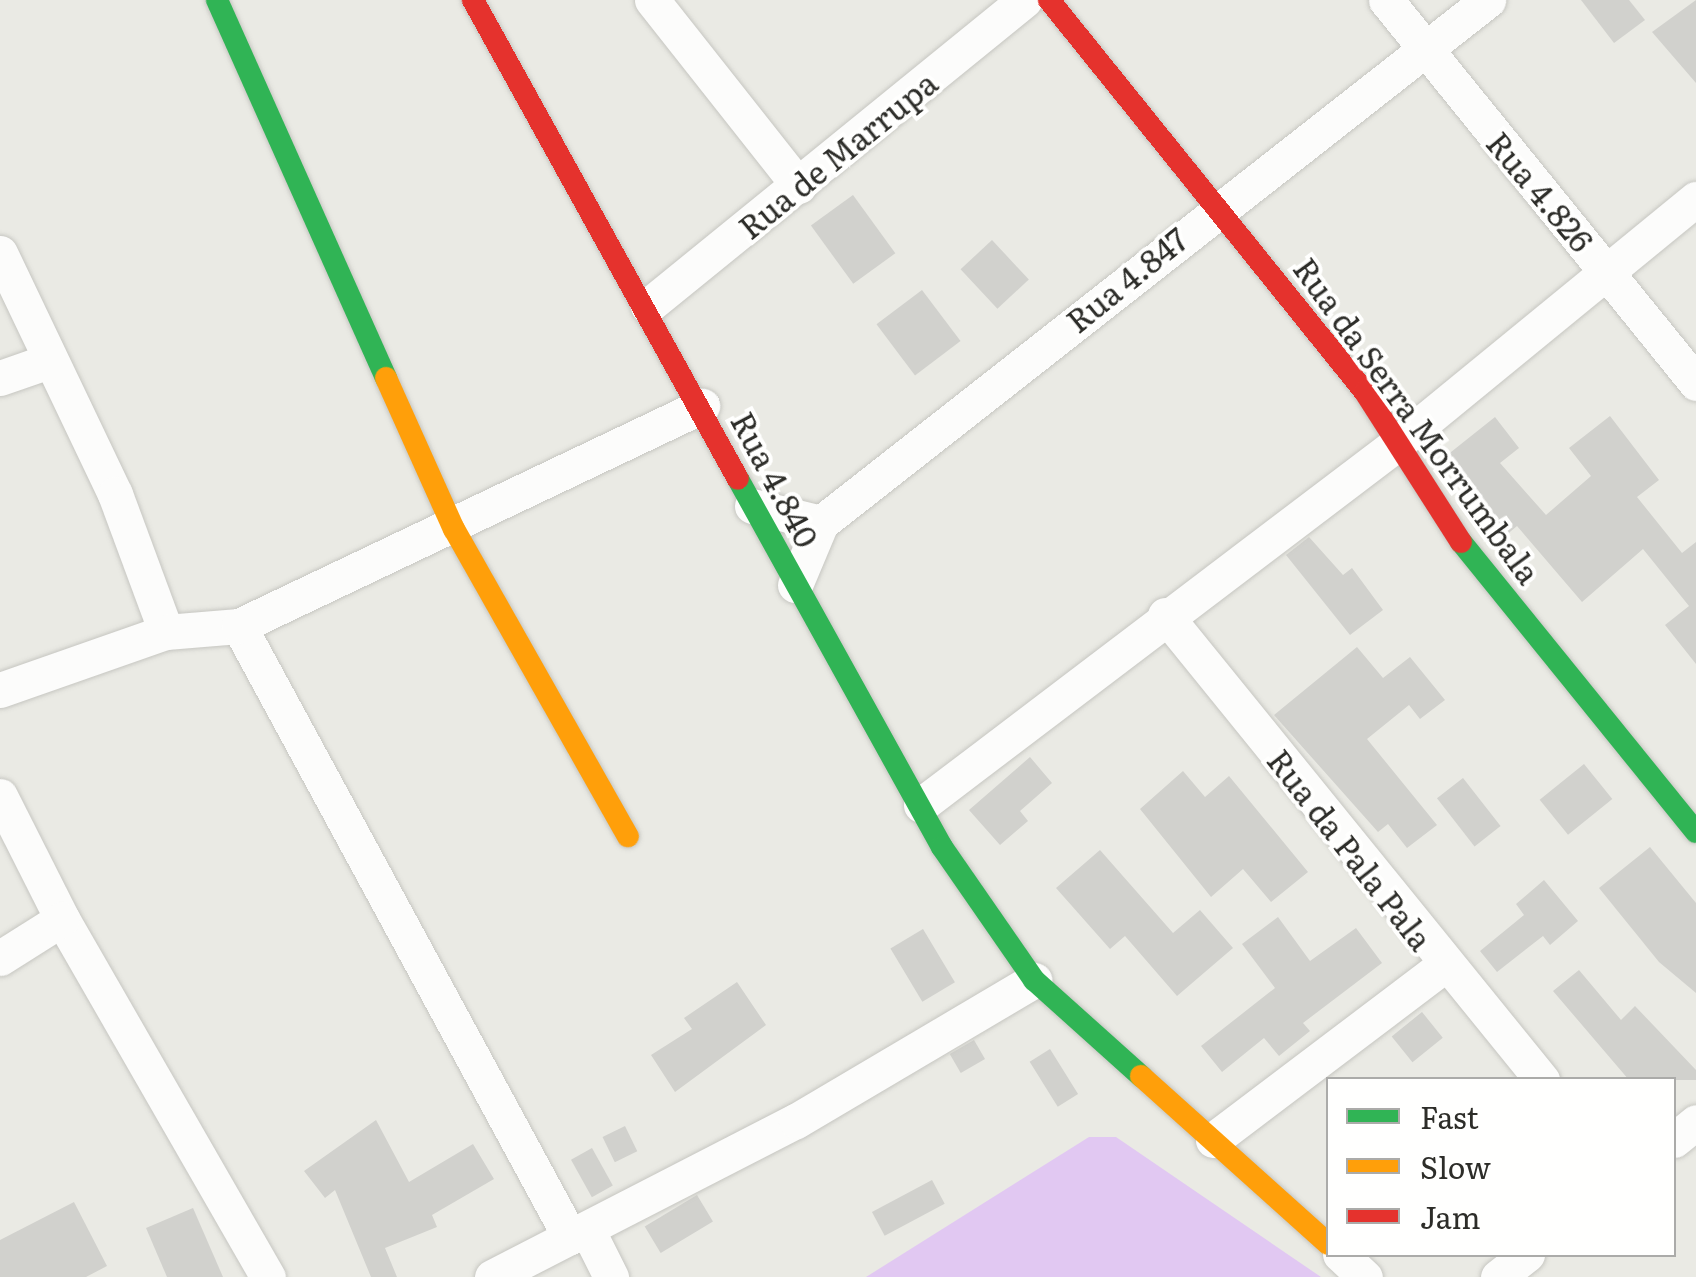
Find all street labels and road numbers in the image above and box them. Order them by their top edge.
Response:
street label: Rua de Marrupa [730,62,944,246]
street label: Rua 4.826 [1480,123,1602,259]
street label: Rua 4.847 [1058,219,1194,339]
street label: Rua da Serra Morrumbala [1287,250,1549,590]
street label: Rua 4.840 [724,405,828,553]
street label: Rua da Pala Pala [1261,741,1441,957]

